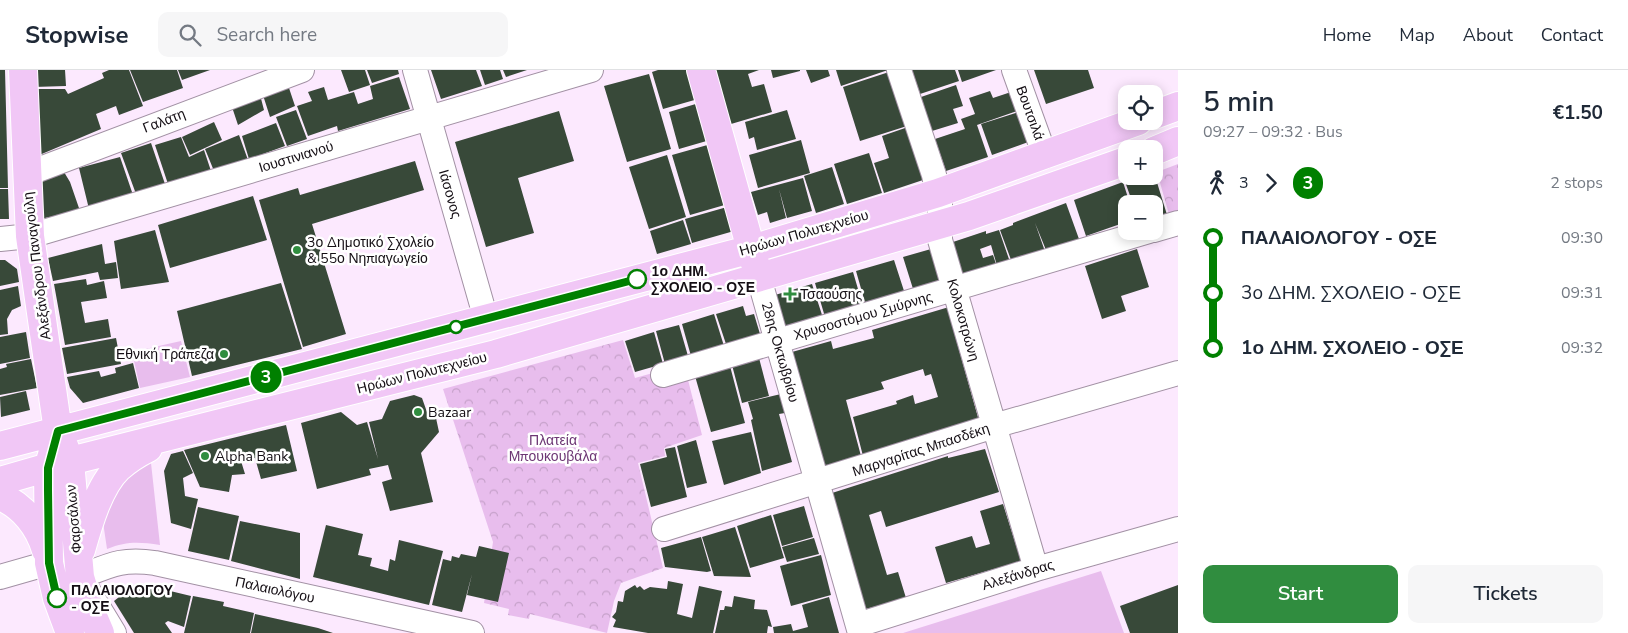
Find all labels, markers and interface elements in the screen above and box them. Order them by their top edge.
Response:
search box [158,12,508,57]
text: Stopwise [25,19,128,51]
icon: search [176,21,204,49]
text: Search here [216,22,317,48]
text: Home [1323,23,1371,47]
text: Map [1399,23,1435,47]
text: About [1463,23,1513,47]
text: Contact [1541,23,1603,47]
street label: Βουτσιλά [1011,83,1049,143]
text: 5 min [1203,83,1274,121]
map controls [1118,85,1163,240]
button: locate [1118,85,1163,130]
text: €1.50 [1553,100,1603,126]
street label: Γαλάτη [140,104,188,138]
text: 09:27 – 09:32 · Bus [1203,121,1343,143]
street label: Ιουστινιανού [256,137,336,177]
button: + [1118,140,1163,185]
street label: Ιάσονος [434,167,466,221]
icon: walk [1203,169,1231,197]
icon: forward [1257,169,1285,197]
text: 3 [1303,171,1313,195]
text: 3 [1239,172,1249,194]
text: 2 stops [1550,172,1603,194]
street label: Αλεξάνδρου Παναγούλη [18,191,56,341]
button: − [1118,195,1163,240]
street label: Ηρώων Πολυτεχνείου [737,205,871,261]
text: ΠΑΛΑΙΟΛΟΓΟΥ - ΟΣΕ [1241,225,1437,251]
text: 09:30 [1561,227,1603,249]
place label: 3ο Δημοτικό Σχολείο & 55ο Νηπιαγωγείο [307,233,434,268]
marker: 3ο Δημοτικό Σχολείο & 55ο Νηπιαγωγείο [291,244,303,256]
place label: 1ο ΔΗΜ. ΣΧΟΛΕΙΟ - ΟΣΕ [651,262,755,297]
marker: 1ο ΔΗΜ. ΣΧΟΛΕΙΟ - ΟΣΕ [627,269,647,289]
street label: Κολοκοτρώνη [942,277,984,363]
text: 3o ΔΗΜ. ΣΧΟΛΕΙΟ - ΟΣΕ [1241,280,1461,306]
text: 09:31 [1561,282,1603,304]
place label: Τσαούσης [800,285,863,304]
street label: Χρυσοστόμου Σμύρνης [791,287,935,345]
marker: Τσαούσης [784,288,796,300]
street label: 28ης Οκτωβρίου [757,300,803,404]
unlabelled marker [449,320,463,334]
text: 1ο ΔΗΜ. ΣΧΟΛΕΙΟ - ΟΣΕ [1241,335,1464,361]
text: 09:32 [1561,337,1603,359]
place label: Εθνική Τράπεζα [116,345,214,364]
marker: Εθνική Τράπεζα [218,348,230,360]
street label: Ηρώων Πολυτεχνείου [355,348,489,398]
line badge: 3 [250,361,282,393]
text: 3 [261,365,271,389]
place label: Bazaar [428,403,471,422]
marker: Bazaar [412,406,424,418]
street label: Μαργαρίτας Μπασδέκη [850,419,992,481]
park label: Πλατεία Μπουκουβάλα [509,431,597,466]
place label: Alpha Bank [215,447,289,466]
marker: Alpha Bank [199,450,211,462]
street label: Φαρσάλων [62,484,86,554]
street label: Αλεξάνδρας [980,555,1056,595]
button: Start [1203,565,1398,623]
button: Tickets [1408,565,1603,623]
street label: Παλαιολόγου [234,572,316,608]
place label: ΠΑΛΑΙΟΛΟΓΟΥ - ΟΣΕ [71,581,174,616]
marker: ΠΑΛΑΙΟΛΟΓΟΥ - ΟΣΕ [47,588,67,608]

